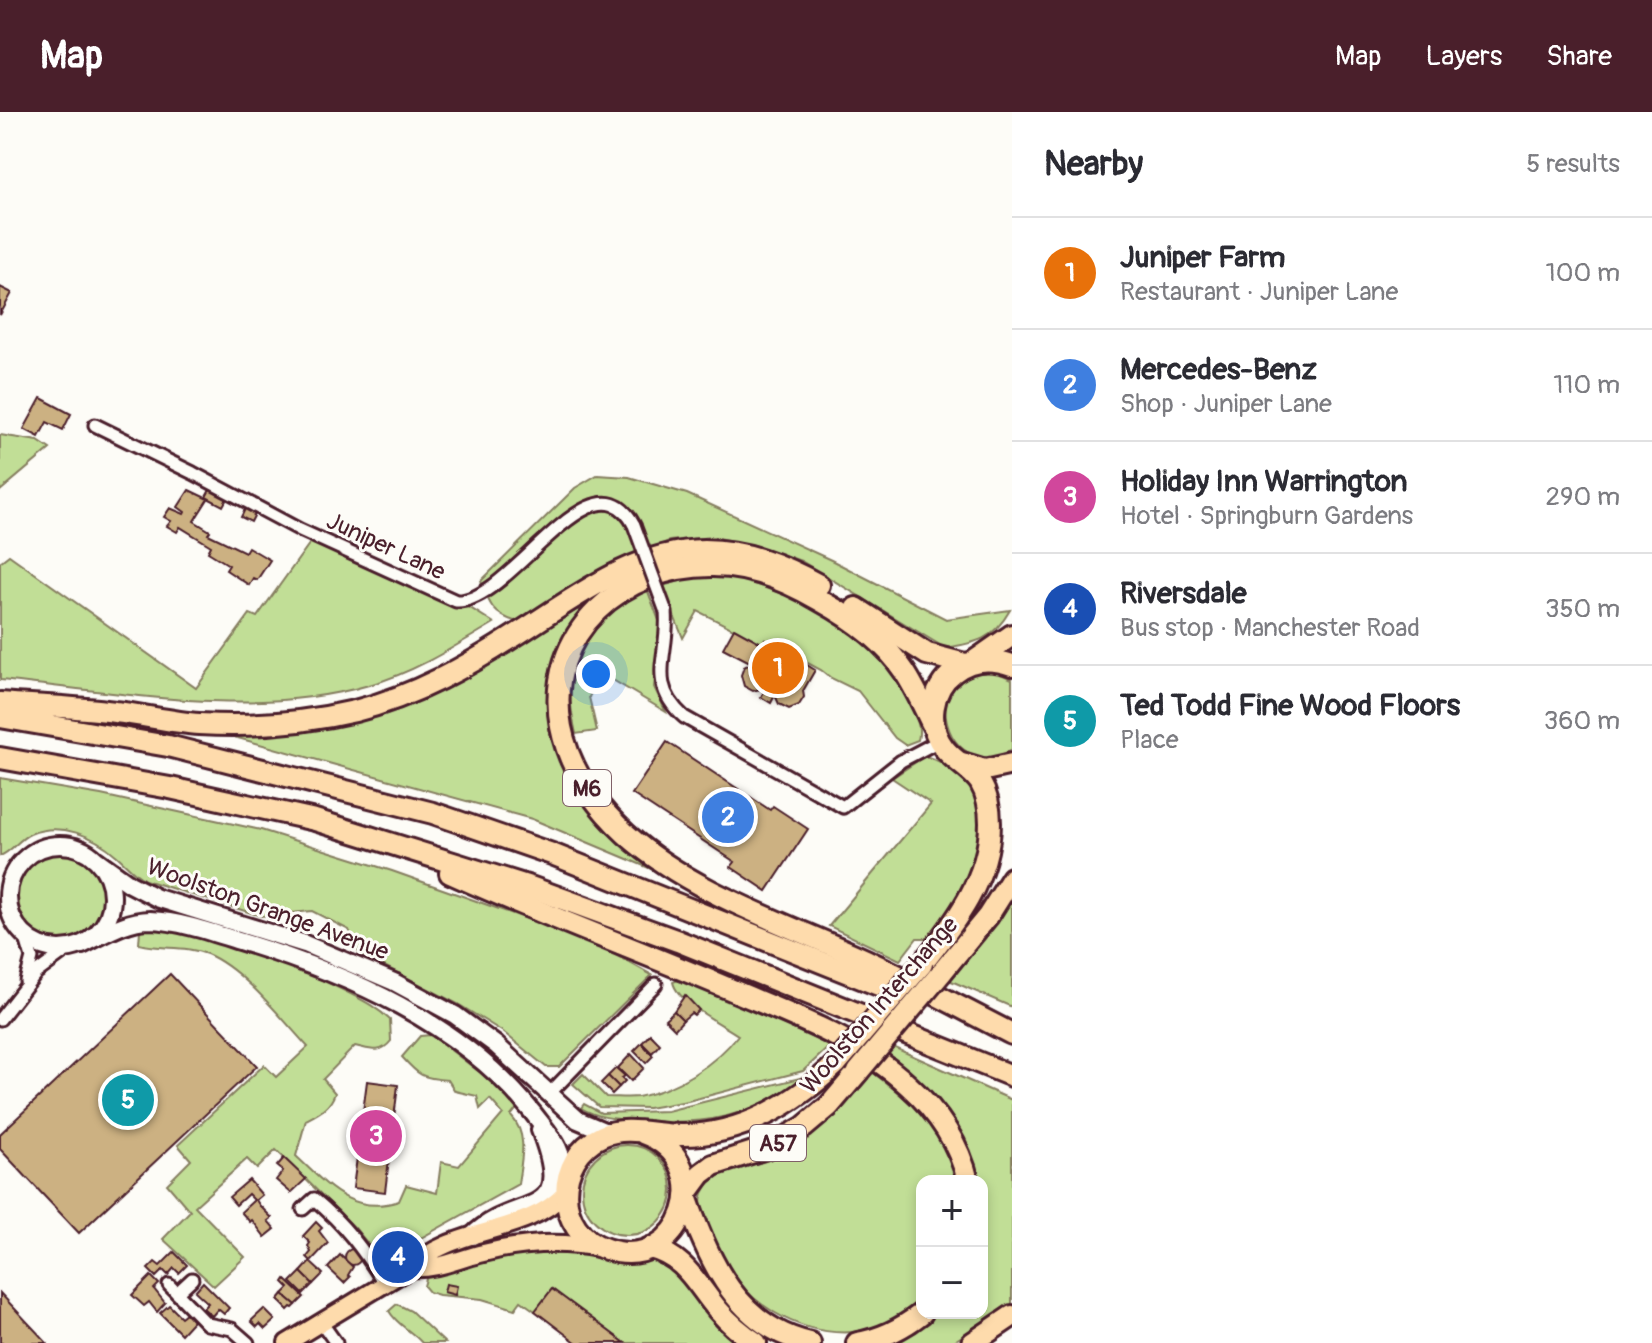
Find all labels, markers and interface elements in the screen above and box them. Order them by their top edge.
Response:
text: Map [40,32,103,80]
text: Map [1335,39,1381,74]
text: Layers [1425,39,1502,74]
text: Share [1546,39,1612,74]
text: Nearby [1044,143,1143,186]
text: 5 results [1526,148,1620,180]
text: Juniper Farm [1120,239,1286,276]
text: 1 [1065,257,1075,289]
text: 100 m [1546,257,1620,289]
text: Restaurant · Juniper Lane [1120,276,1398,308]
text: Mercedes-Benz [1120,351,1317,388]
text: 2 [1063,369,1077,401]
text: 110 m [1553,369,1620,401]
text: Shop · Juniper Lane [1120,388,1332,420]
text: Holiday Inn Warrington [1120,463,1407,500]
text: 3 [1063,481,1077,513]
text: 290 m [1546,481,1620,513]
text: Hotel · Springburn Gardens [1120,500,1413,532]
street label: Juniper Lane [322,506,450,587]
text: Riversdale [1120,575,1247,612]
text: 4 [1062,593,1078,625]
text: 350 m [1545,593,1620,625]
text: Bus stop · Manchester Road [1120,612,1420,644]
pin: 1 [752,638,804,698]
your location [576,654,616,694]
text: Ted Todd Fine Wood Floors [1120,687,1460,724]
text: 5 [1063,705,1077,737]
text: 360 m [1544,705,1620,737]
text: Place [1120,724,1179,756]
road number: M6 [563,770,611,806]
pin: 2 [702,787,754,847]
street label: Woolston Grange Avenue [143,852,393,967]
street label: Woolston Interchange [794,911,964,1100]
pin: 5 [102,1070,154,1130]
pin: 3 [350,1106,402,1166]
road number: A57 [750,1125,806,1161]
map controls [916,1175,988,1319]
button: + [916,1175,988,1247]
pin: 4 [372,1227,424,1287]
button: − [916,1247,988,1319]

